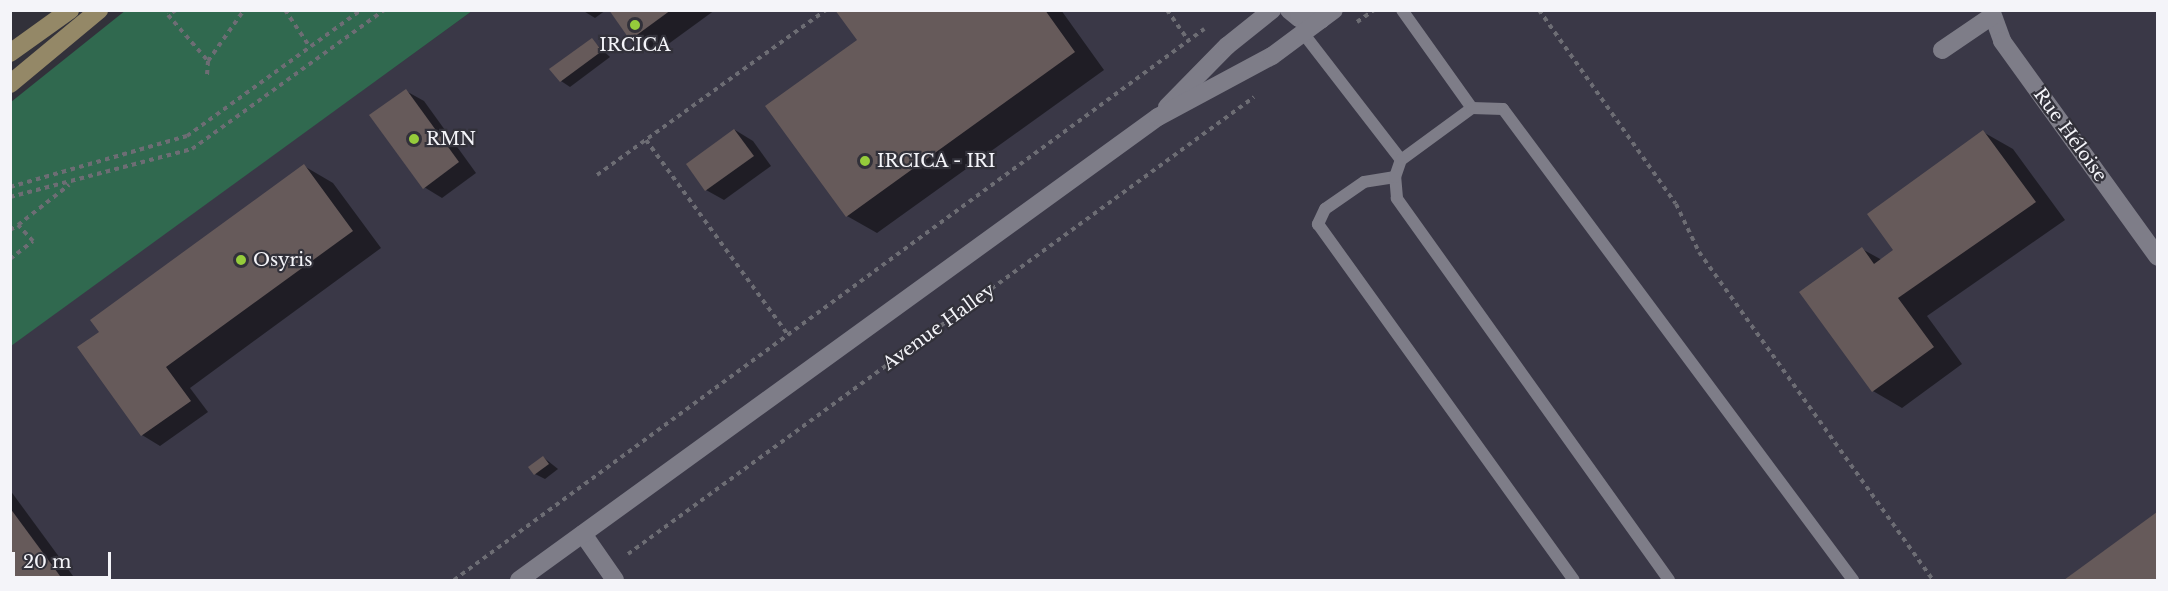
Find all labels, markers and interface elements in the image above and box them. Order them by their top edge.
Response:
marker: IRCICA [628,18,642,32]
place label: IRCICA [599,34,671,56]
street label: Rue Héloise [2029,84,2111,186]
place label: RMN [426,128,476,150]
marker: RMN [407,132,421,146]
place label: IRCICA - IRI [877,150,996,172]
marker: IRCICA - IRI [858,154,872,168]
place label: Osyris [253,249,312,271]
marker: Osyris [234,253,248,267]
street label: Avenue Halley [879,279,999,375]
scale bar [15,540,114,578]
text: 20 m [23,551,71,573]

